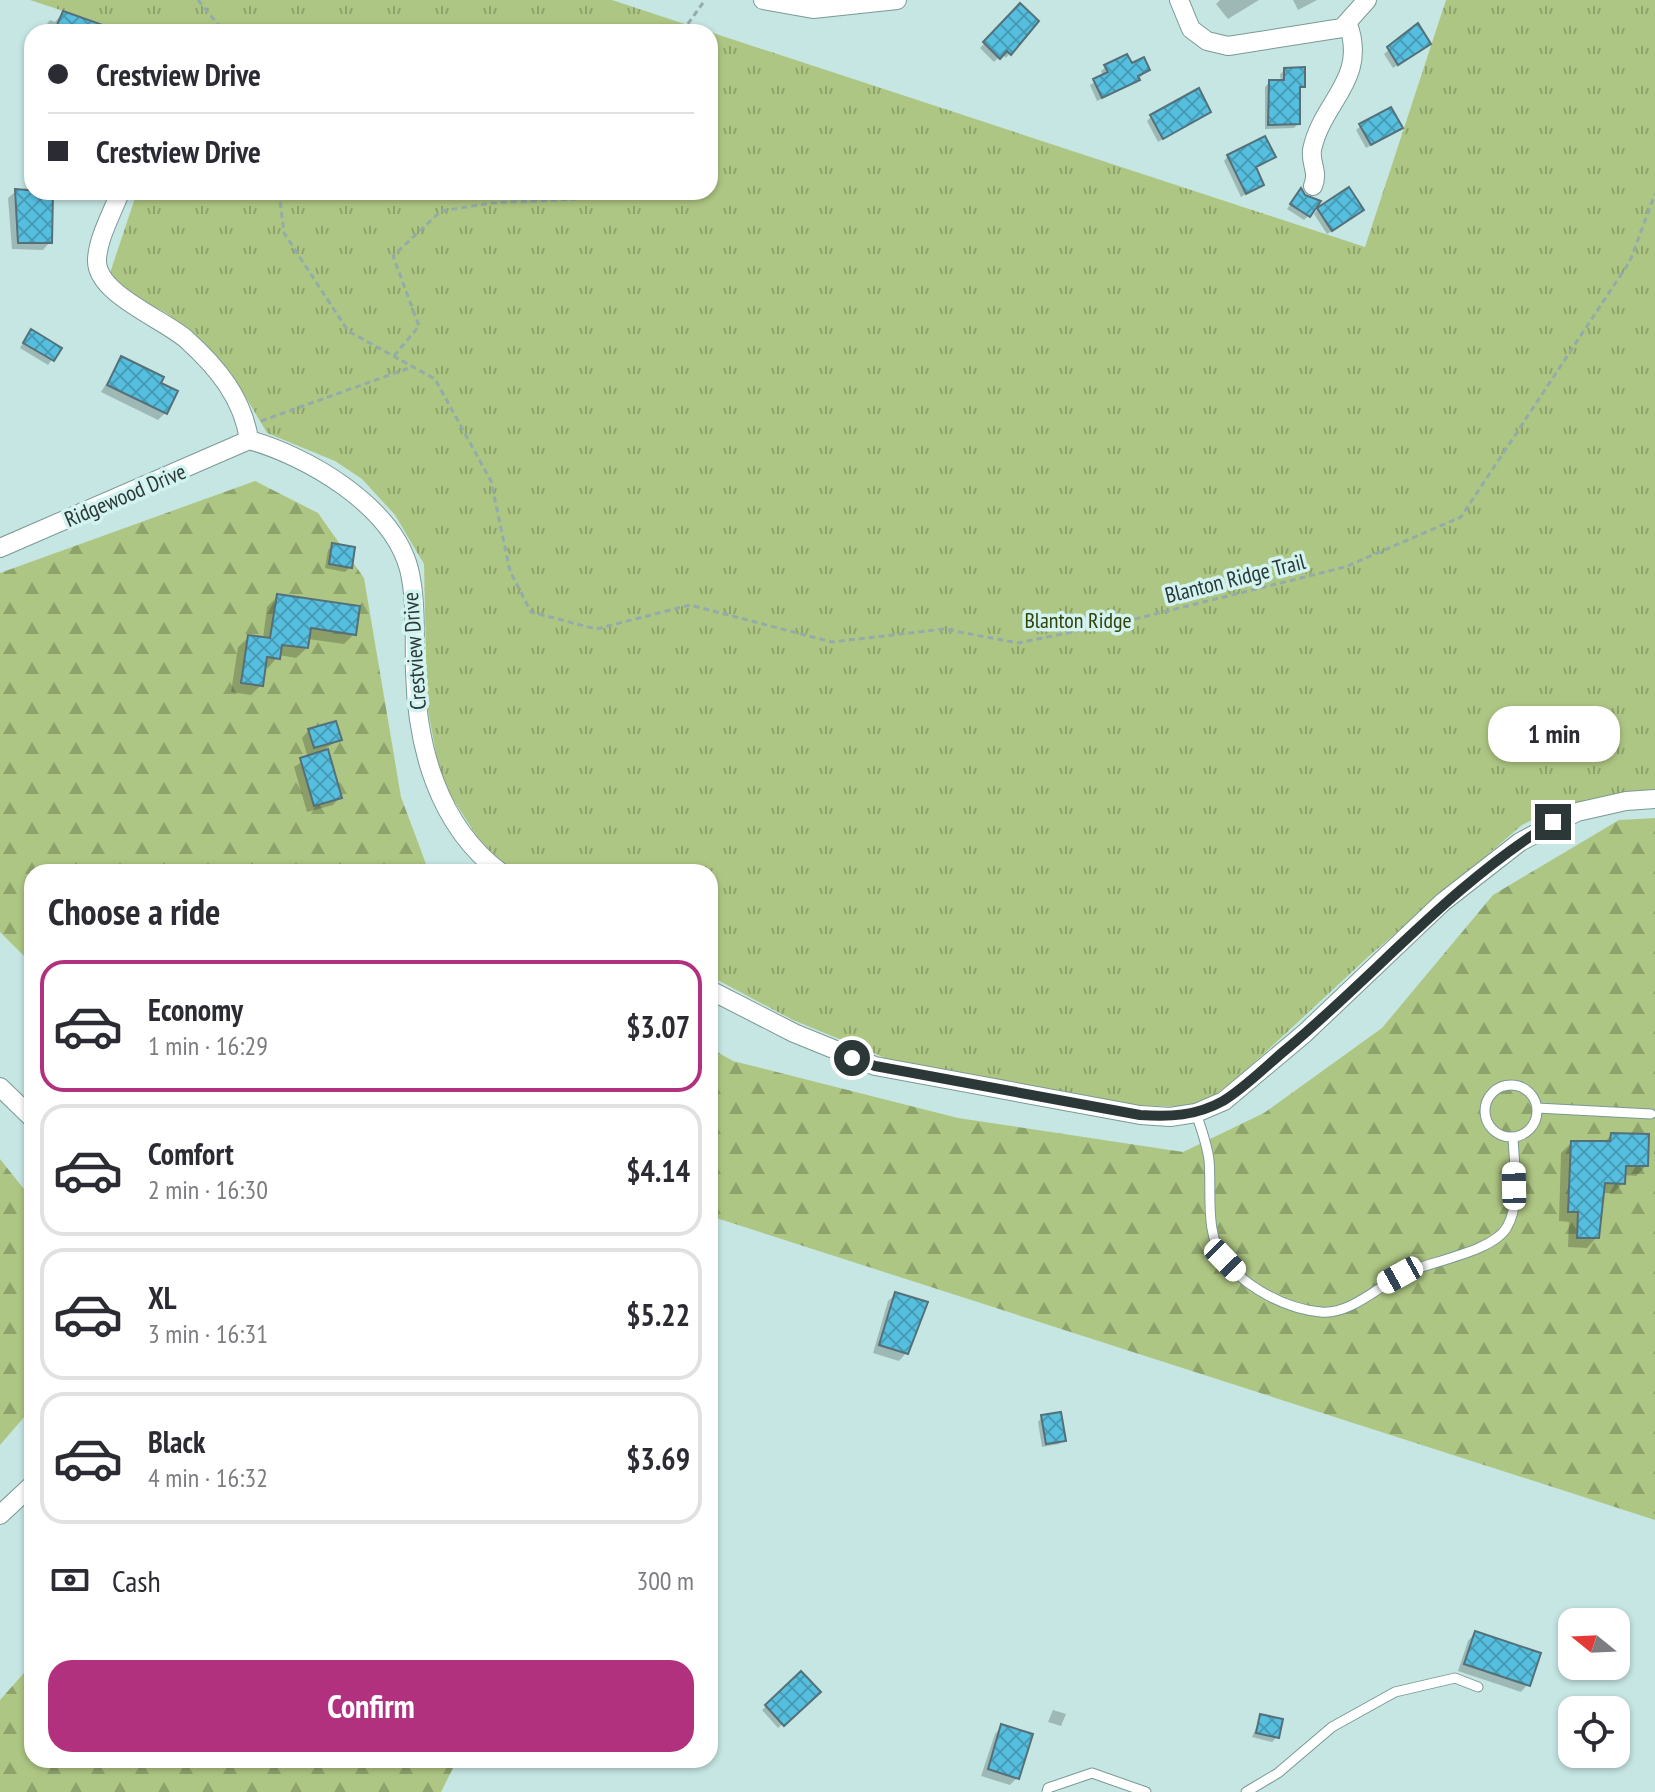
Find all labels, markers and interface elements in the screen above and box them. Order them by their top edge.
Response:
text: Crestview Drive [96,55,261,94]
text: Crestview Drive [96,132,261,171]
street label: Ridgewood Drive [60,457,190,533]
street label: Blanton Ridge Trail [1162,547,1309,609]
street label: Crestview Drive [396,591,432,711]
park label: Blanton Ridge [1024,606,1132,634]
callout: 1 min [1487,706,1619,762]
text: 1 min [1528,717,1580,750]
route end [1535,804,1571,840]
text: Choose a ride [48,888,220,935]
icon: car [52,990,124,1062]
text: Economy [148,990,243,1029]
text: $3.07 [626,1007,690,1046]
text: 1 min · 16:29 [148,1029,268,1062]
route start [834,1040,870,1076]
icon: car [52,1134,124,1206]
text: Comfort [148,1134,234,1173]
text: $4.14 [626,1151,690,1190]
car [1502,1162,1526,1210]
text: 2 min · 16:30 [148,1173,268,1206]
car [1200,1234,1250,1286]
car [1373,1253,1427,1297]
icon: car [52,1278,124,1350]
text: XL [148,1278,177,1317]
text: $5.22 [626,1295,690,1334]
text: 3 min · 16:31 [148,1317,268,1350]
icon: car [52,1422,124,1494]
text: Black [148,1422,205,1461]
text: $3.69 [626,1439,690,1478]
text: 4 min · 16:32 [148,1461,268,1494]
icon: cash [48,1558,92,1602]
text: Cash [112,1561,161,1600]
text: 300 m [636,1564,694,1597]
north arrow [1558,1608,1630,1680]
map controls [1558,1608,1630,1768]
button: Confirm [48,1660,694,1752]
button: locate [1558,1696,1630,1768]

